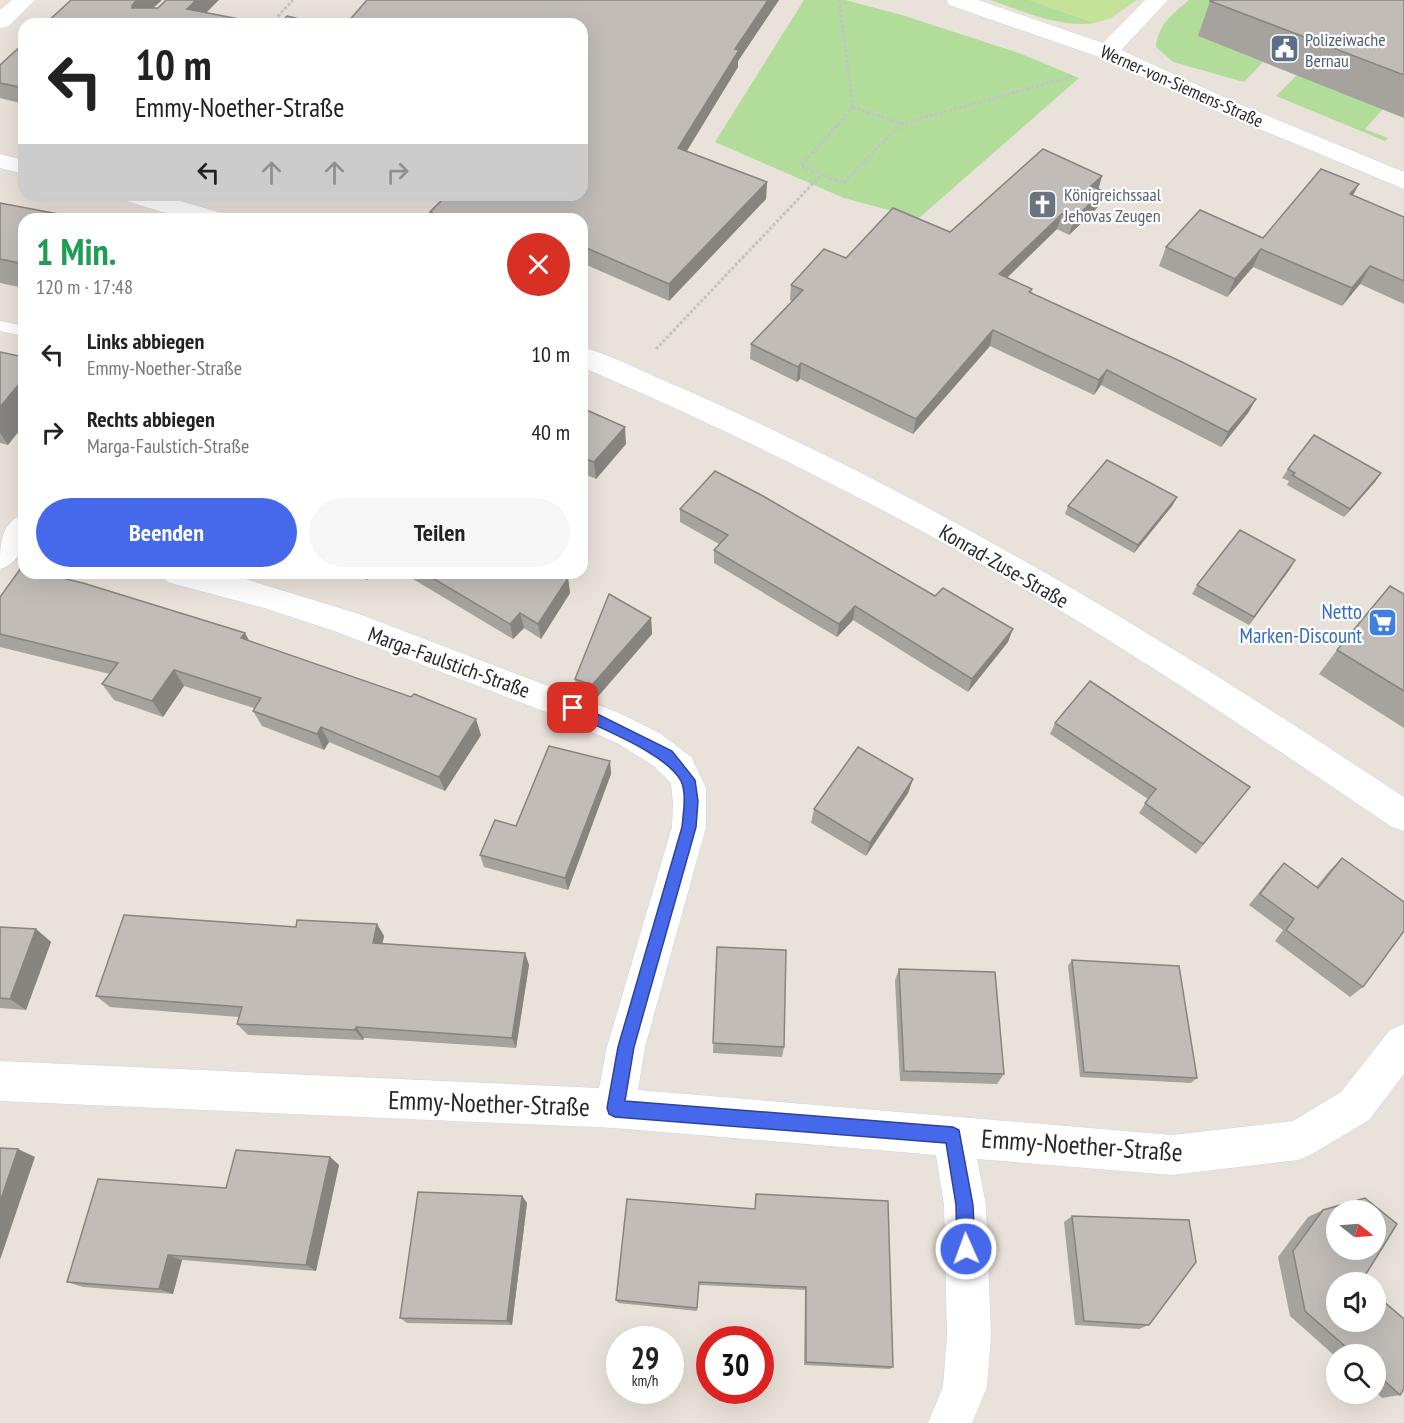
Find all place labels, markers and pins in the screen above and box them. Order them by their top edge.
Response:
place label: Polizeiwache Bernau [1305,28,1386,72]
public building icon: Polizeiwache Bernau [1268,33,1300,65]
place label: Königreichssaal Jehovas Zeugen [1063,183,1162,227]
church icon: Königreichssaal Jehovas Zeugen [1027,188,1059,220]
place label: Netto Marken-Discount [1240,598,1362,649]
supermarket icon: Netto Marken-Discount [1367,607,1399,639]
pin [547,682,598,733]

